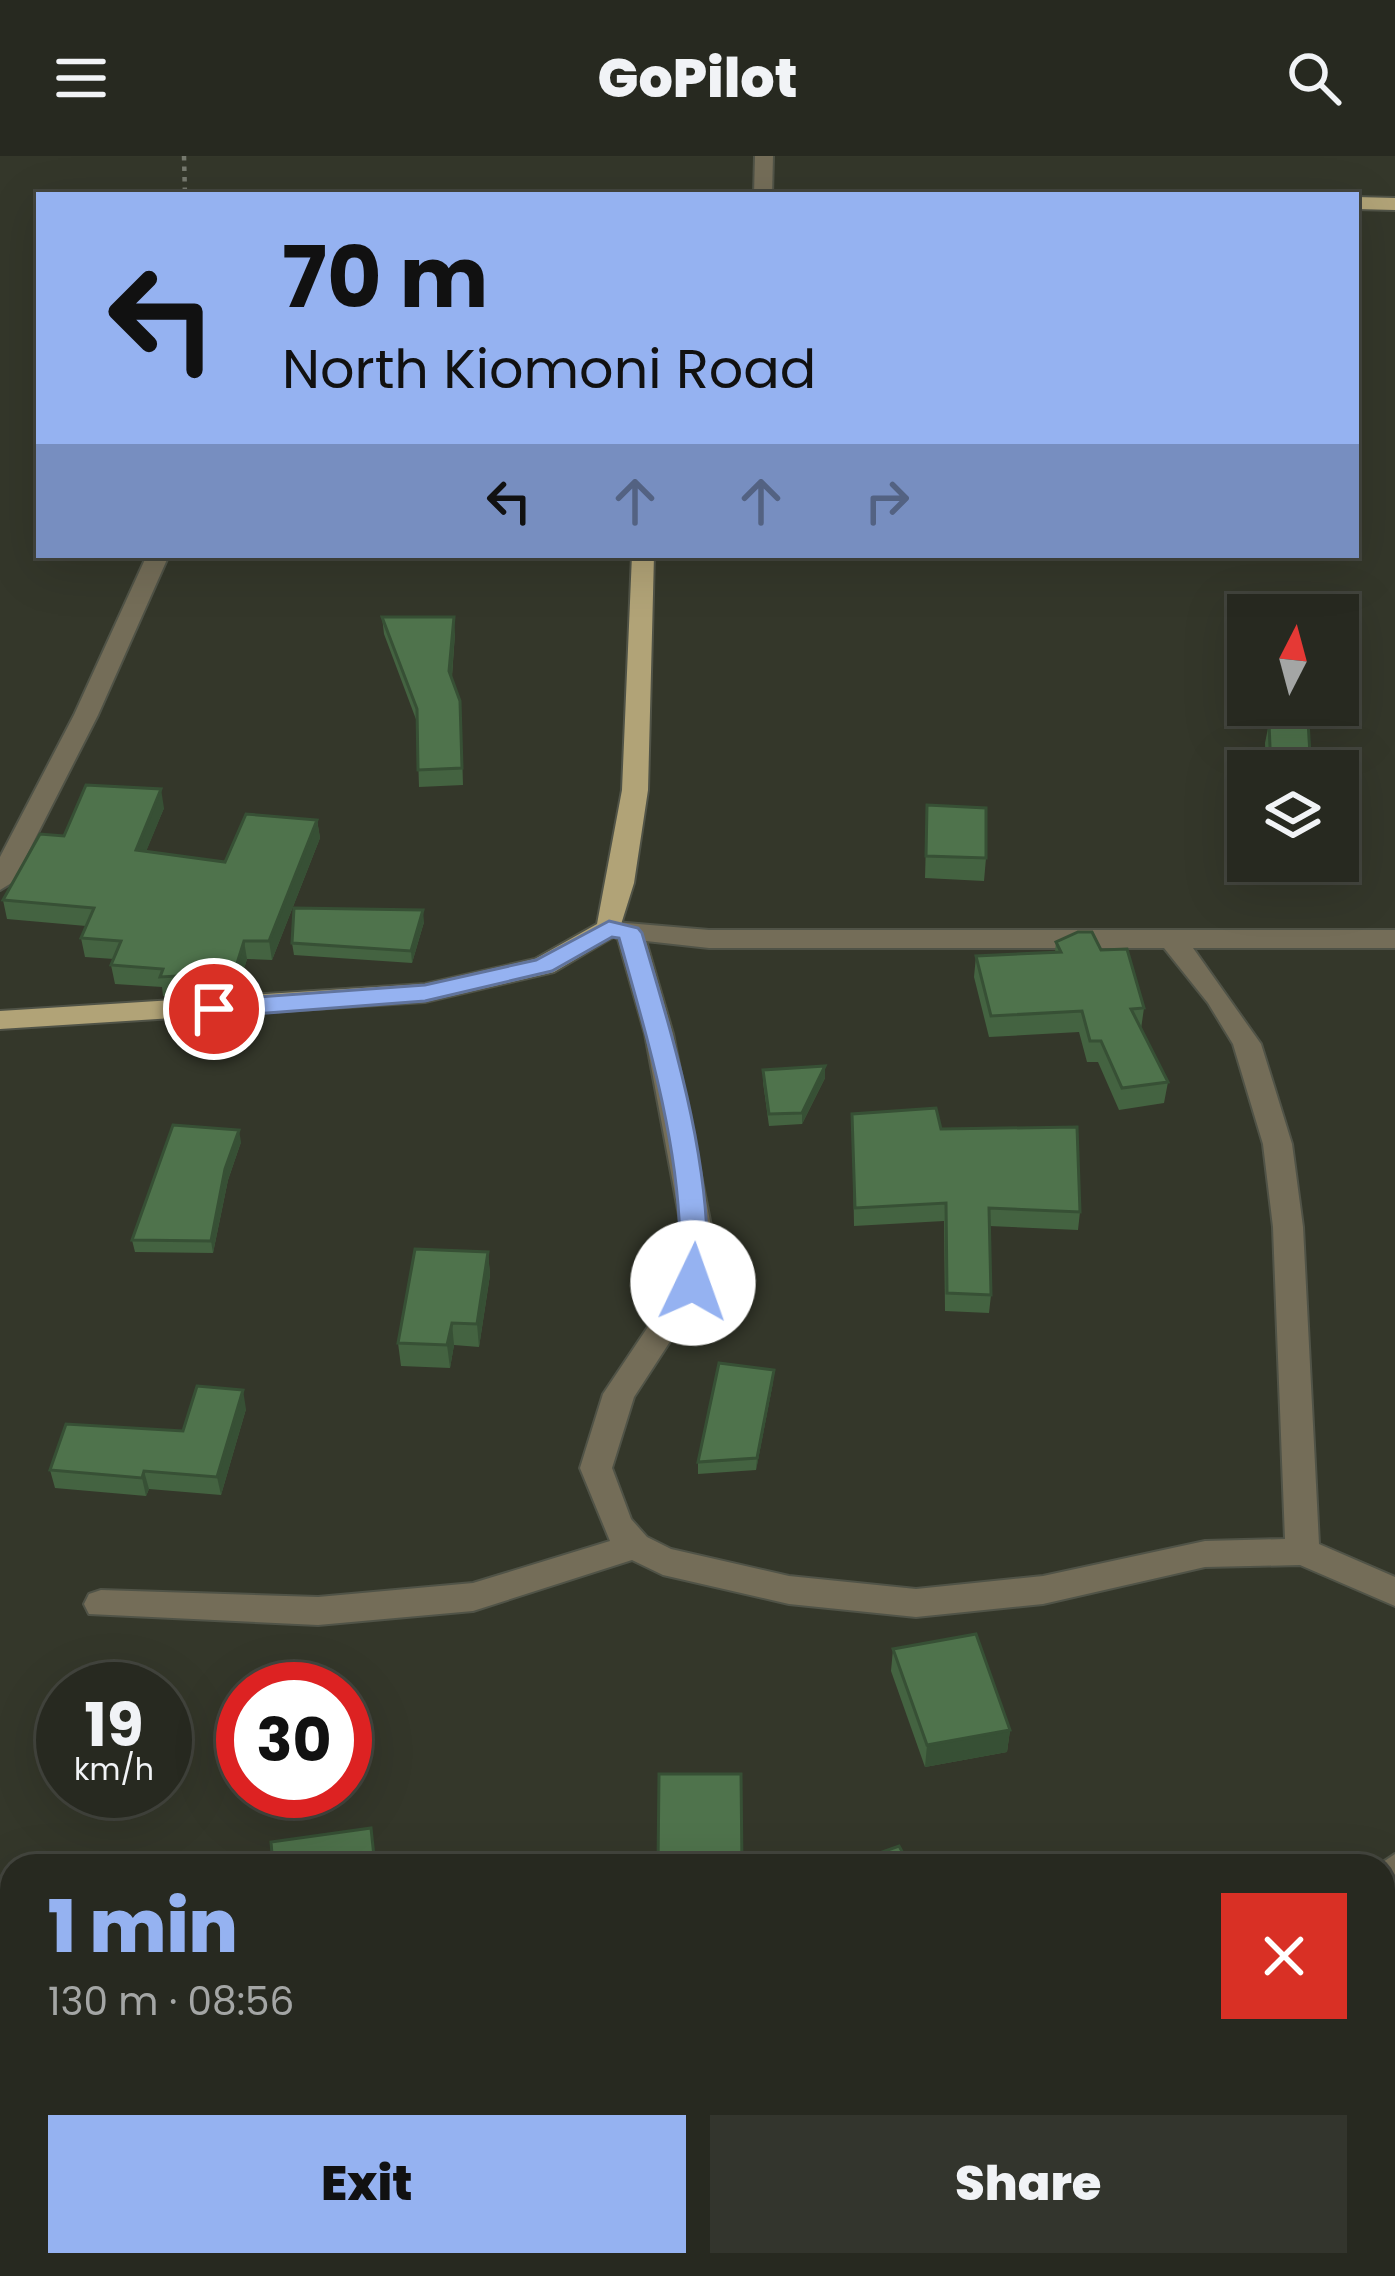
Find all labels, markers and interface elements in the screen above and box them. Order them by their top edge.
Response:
text: GoPilot [598,40,797,116]
icon: menu [48,45,114,111]
icon: search [1281,45,1347,111]
text: 70 m [282,219,488,336]
icon: left [84,240,240,396]
text: North Kiomoni Road [282,331,816,407]
icon: left [476,468,542,534]
icon: ahead [602,468,668,534]
icon: ahead [728,468,794,534]
icon: right [854,468,920,534]
north arrow [1227,594,1359,726]
map controls [1227,594,1359,882]
button: layers [1227,750,1359,882]
pin [163,958,265,1060]
icon: arrive [181,976,247,1042]
position arrow [630,1220,756,1346]
speed limit sign: 30 [216,1662,372,1818]
text: 19 [84,1683,144,1767]
text: km/h [74,1748,154,1791]
text: 1 min [48,1876,238,1977]
button: close [1221,1893,1347,2019]
text: 130 m · 08:56 [48,1974,294,2029]
button: Exit [48,2115,686,2253]
button: Share [710,2115,1347,2253]

